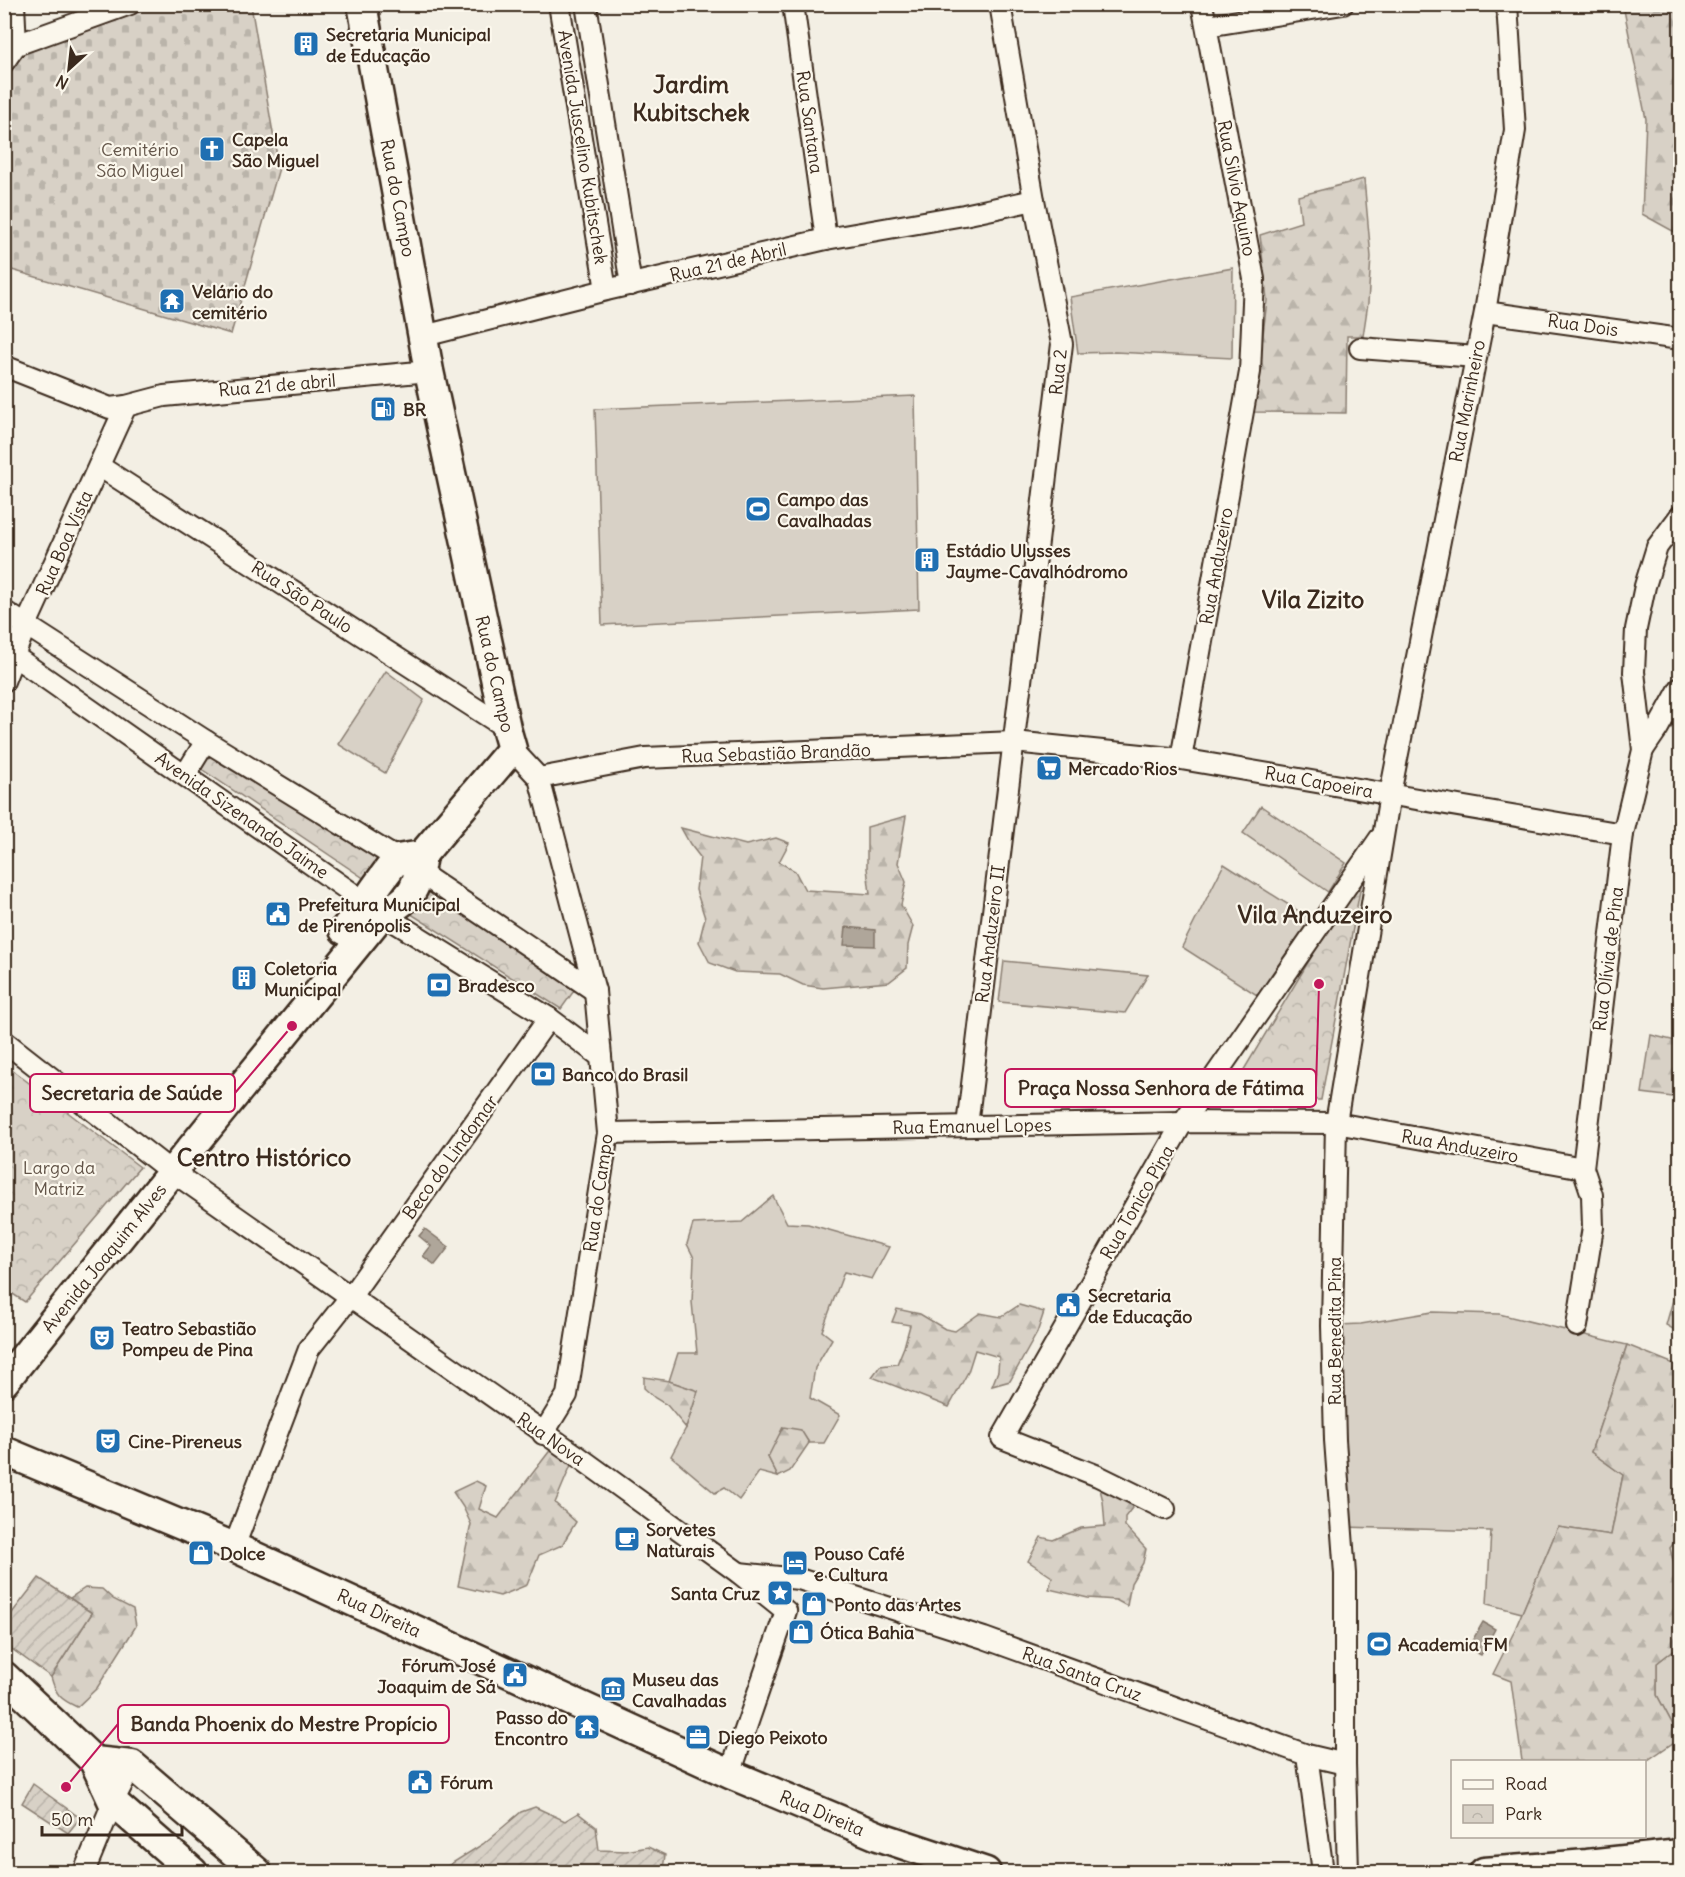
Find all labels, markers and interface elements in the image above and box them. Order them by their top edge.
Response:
place label: Secretaria Municipal de Educação [326,23,491,67]
street label: Avenida Juscelino Kubitschek [553,28,613,266]
building icon: Secretaria Municipal de Educação [291,29,321,59]
north arrow [39,39,99,99]
district label: Jardim Kubitschek [632,69,750,127]
street label: Rua Santana [791,69,829,175]
text: N [53,71,72,94]
street label: Rua Silvio Aquino [1213,118,1261,258]
place label: Capela São Miguel [232,128,319,172]
church icon: Capela São Miguel [197,134,227,164]
street label: Rua do Campo [375,137,421,259]
park label: Cemitério São Miguel [96,138,184,182]
street label: Rua 21 de Abril [667,237,789,287]
place label: Velário do cemitério [192,280,273,324]
temple icon: Velário do cemitério [157,286,187,316]
street label: Rua Dois [1546,309,1620,341]
street label: Rua Marinheiro [1444,338,1490,464]
street label: Rua 2 [1044,348,1072,396]
street label: Rua 21 de abril [217,368,337,402]
fuel station icon: BR [368,394,398,424]
place label: BR [403,398,427,421]
street label: Rua Boa Vista [31,487,97,599]
place label: Campo das Cavalhadas [777,488,872,532]
sports icon: Campo das Cavalhadas [743,494,773,524]
street label: Rua Anduzeiro [1194,506,1238,626]
place label: Estádio Ulysses Jayme-Cavalhódromo [946,539,1128,583]
building icon: Estádio Ulysses Jayme-Cavalhódromo [912,545,942,575]
street label: Rua São Paulo [247,556,357,638]
district label: Vila Zizito [1262,584,1364,614]
street label: Rua do Campo [470,613,520,735]
street label: Rua Sebastião Brandão [681,738,871,768]
street label: Avenida Sizenando Jaime [151,746,333,884]
supermarket icon: Mercado Rios [1034,753,1064,783]
place label: Mercado Rios [1068,757,1177,780]
street label: Rua Capoeira [1263,761,1375,803]
street label: Rua Anduzeiro II [970,864,1010,1004]
street label: Rua Olívia de Pina [1588,885,1628,1033]
place label: Prefeitura Municipal de Pirenópolis [298,893,460,937]
public building icon: Prefeitura Municipal de Pirenópolis [263,899,293,929]
district label: Vila Anduzeiro [1237,899,1393,929]
place label: Coletoria Municipal [264,957,341,1001]
building icon: Coletoria Municipal [229,963,259,993]
bank icon: Bradesco [424,970,454,1000]
place label: Bradesco [458,974,535,997]
bank icon: Banco do Brasil [528,1059,558,1089]
place label: Banco do Brasil [562,1063,688,1086]
callout: Praça Nossa Senhora de Fátima [1005,1069,1316,1107]
callout: Secretaria de Saúde [30,1074,235,1112]
text: Praça Nossa Senhora de Fátima [1018,1075,1305,1100]
text: Secretaria de Saúde [41,1080,223,1105]
street label: Beco do Lindomar [397,1090,503,1224]
street label: Rua Emanuel Lopes [892,1113,1052,1139]
street label: Rua Anduzeiro [1400,1124,1520,1168]
street label: Rua do Campo [578,1132,618,1254]
street label: Rua Tonico Pina [1095,1141,1179,1263]
district label: Centro Histórico [177,1142,351,1172]
park label: Largo da Matriz [23,1156,95,1200]
street label: Avenida Joaquim Alves [37,1179,171,1337]
street label: Rua Benedita Pina [1323,1257,1346,1405]
place label: Secretaria de Educação [1088,1284,1192,1328]
public building icon: Secretaria de Educação [1053,1290,1083,1320]
place label: Teatro Sebastião Pompeu de Pina [122,1317,256,1361]
theatre icon: Teatro Sebastião Pompeu de Pina [87,1323,117,1353]
street label: Rua Nova [513,1407,589,1471]
theatre icon: Cine-Pireneus [93,1426,123,1456]
place label: Cine-Pireneus [128,1430,242,1453]
place label: Sorvetes Naturais [646,1518,716,1562]
cafe icon: Sorvetes Naturais [612,1524,642,1554]
shop icon: Dolce [186,1538,216,1568]
place label: Dolce [220,1542,266,1565]
place label: Pouso Café e Cultura [814,1542,905,1586]
hotel icon: Pouso Café e Cultura [780,1548,810,1578]
place icon: Santa Cruz [765,1578,795,1608]
place label: Santa Cruz [671,1582,760,1605]
street label: Rua Direita [333,1584,425,1642]
shop icon: Ponto das Artes [799,1589,829,1619]
place label: Ponto das Artes [834,1593,961,1616]
shop icon: Ótica Bahia [786,1617,816,1647]
place label: Ótica Bahia [820,1621,914,1644]
sports icon: Academia FM [1364,1629,1394,1659]
place label: Academia FM [1398,1633,1508,1656]
street label: Rua Santa Cruz [1019,1642,1145,1706]
place label: Fórum José Joaquim de Sá [377,1654,496,1698]
public building icon: Fórum José Joaquim de Sá [500,1660,530,1690]
place label: Museu das Cavalhadas [632,1668,727,1712]
museum icon: Museu das Cavalhadas [598,1674,628,1704]
callout: Banda Phoenix do Mestre Propício [118,1705,449,1743]
place label: Passo do Encontro [494,1706,568,1750]
text: Banda Phoenix do Mestre Propício [131,1711,437,1736]
temple icon: Passo do Encontro [572,1712,602,1742]
office icon: Diego Peixoto [683,1722,713,1752]
place label: Diego Peixoto [718,1726,828,1749]
legend [1451,1760,1646,1838]
public building icon: Fórum [405,1767,435,1797]
place label: Fórum [440,1771,493,1794]
text: Road [1505,1772,1548,1795]
street label: Rua Direita [776,1785,868,1841]
scale bar [42,1799,182,1837]
text: Park [1505,1802,1542,1825]
text: 50 m [51,1808,93,1831]

